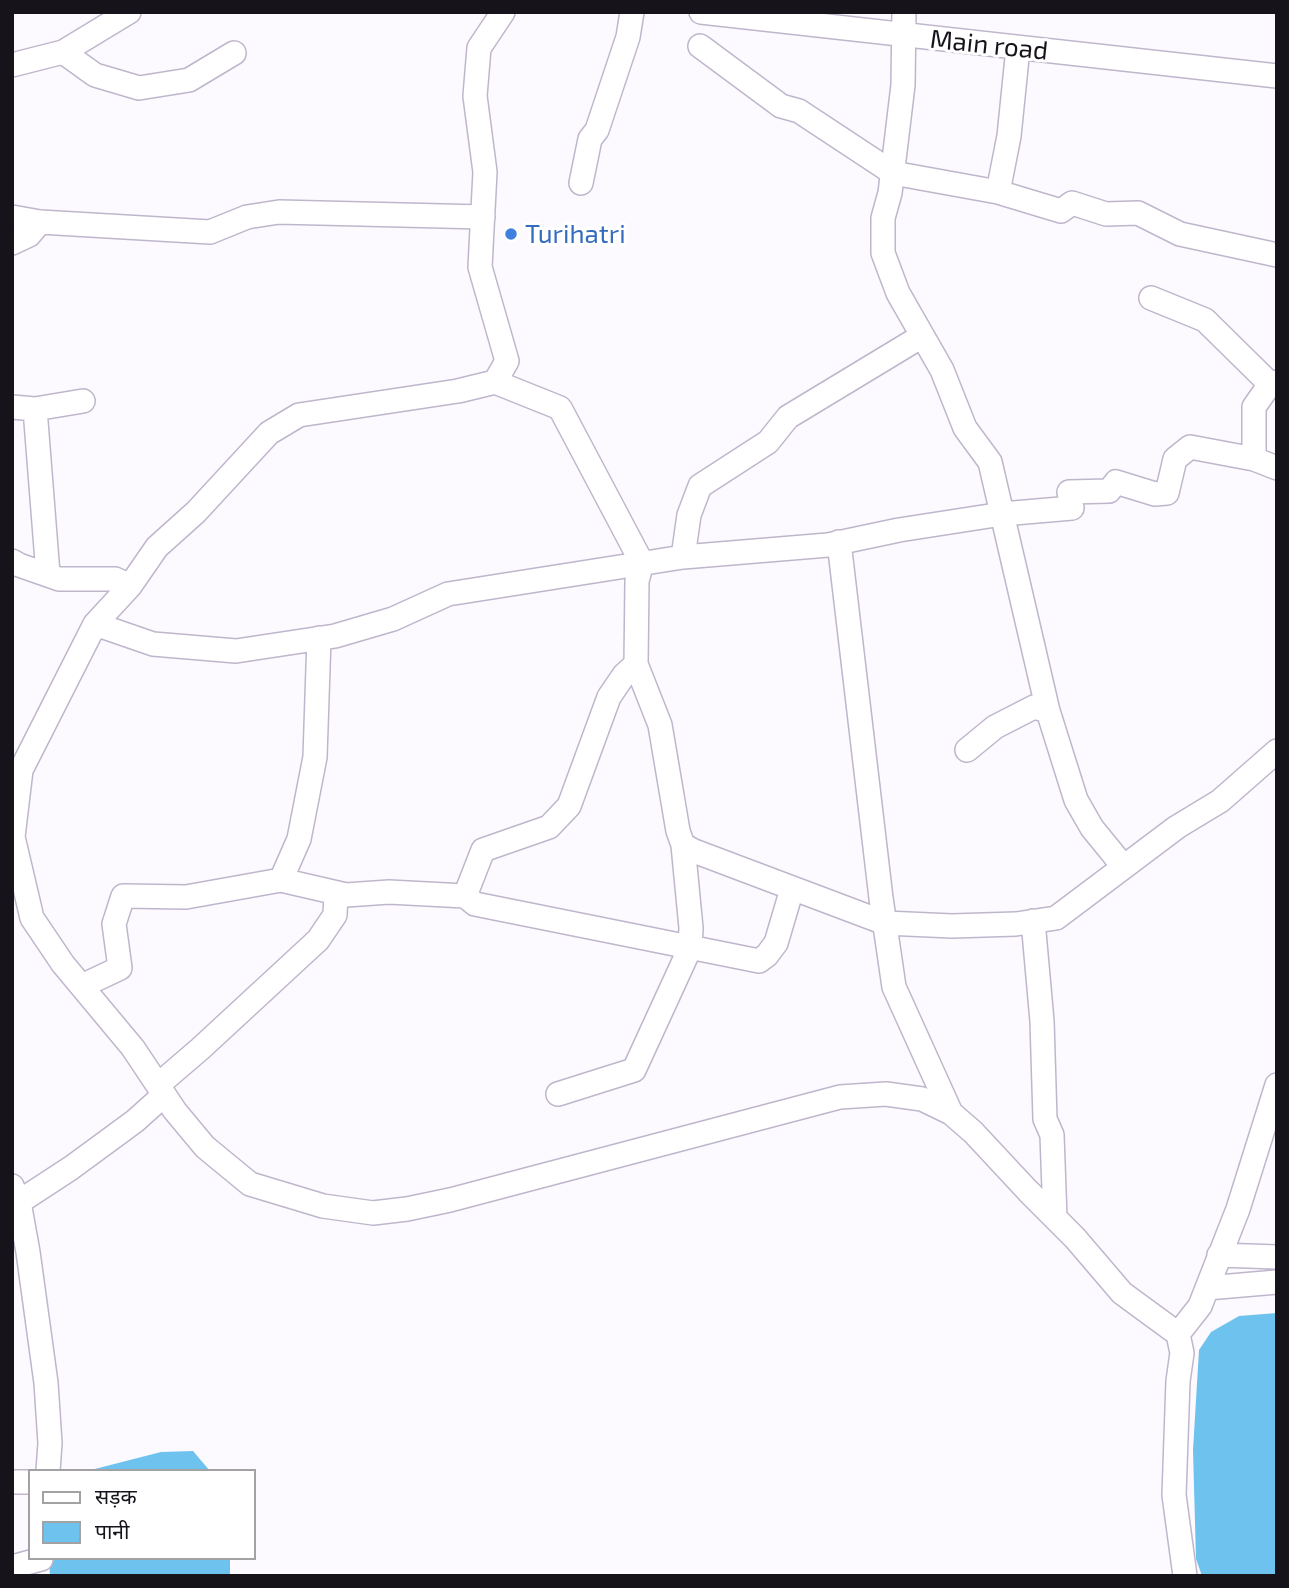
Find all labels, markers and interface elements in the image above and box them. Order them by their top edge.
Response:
street label: Main road [928,23,1050,67]
place label: Turihatri [525,218,626,250]
marker: Turihatri [503,226,519,242]
legend [28,1469,256,1560]
text: सड़क [95,1483,137,1508]
text: पानी [95,1518,129,1543]

